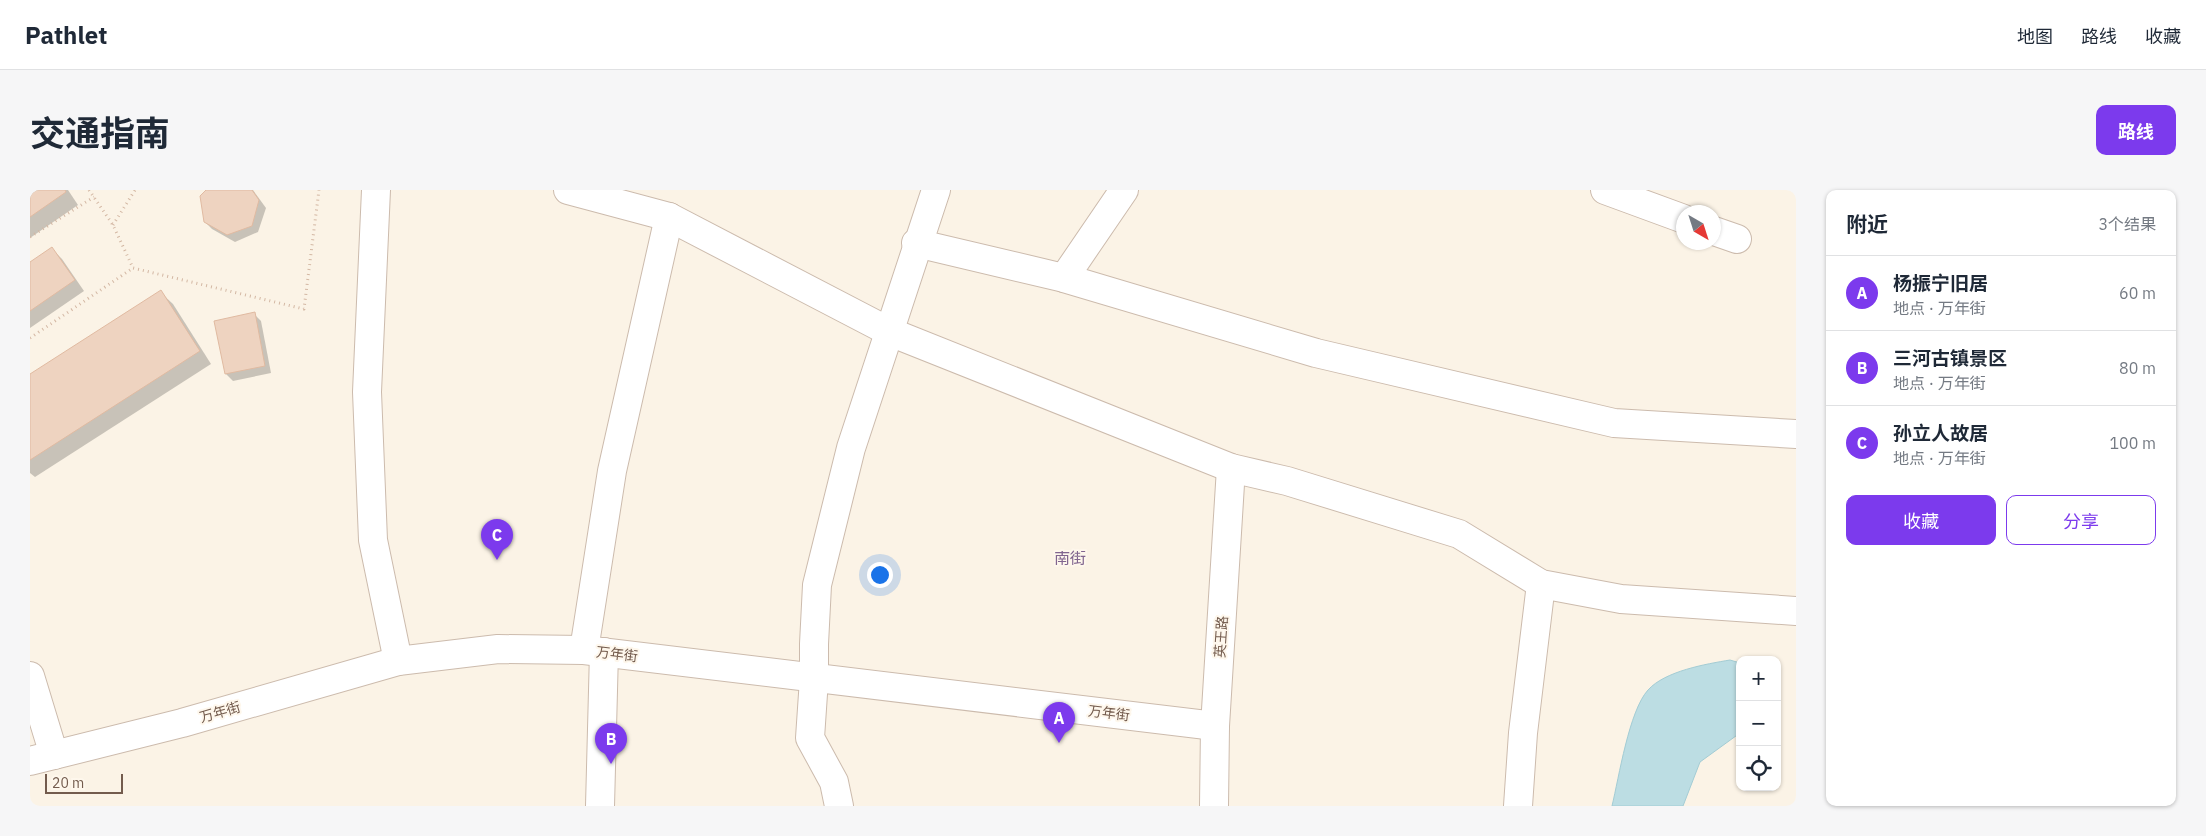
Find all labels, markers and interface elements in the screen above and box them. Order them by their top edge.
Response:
text: Pathlet [25,19,107,51]
text: 地图 [2017,25,2053,48]
text: 路线 [2081,25,2117,48]
text: 收藏 [2145,25,2181,48]
button: 路线 [2096,105,2176,155]
text: 交通指南 [30,110,170,156]
north arrow [1676,205,1721,250]
text: 附近 [1846,210,1888,238]
text: 3个结果 [2098,214,2156,234]
text: 杨振宁旧居 [1893,271,1988,295]
text: A [1857,283,1867,303]
text: 60 m [2119,283,2156,303]
text: 地点 · 万年街 [1893,298,1986,318]
text: 三河古镇景区 [1893,346,2007,370]
text: B [1857,358,1867,378]
text: 80 m [2119,358,2156,378]
text: 地点 · 万年街 [1893,373,1986,393]
text: 孙立人故居 [1893,421,1988,445]
text: C [1857,433,1867,453]
text: 100 m [2109,433,2156,453]
text: 地点 · 万年街 [1893,448,1986,468]
button: 收藏 [1846,495,1996,545]
button: 分享 [2006,495,2156,545]
pin: C [481,519,513,560]
district label: 南街 [1054,548,1086,568]
your location [867,562,893,588]
street label: 英王路 [1211,615,1231,659]
street label: 万年街 [595,643,639,665]
map controls [1736,656,1781,791]
button: + [1736,656,1781,701]
street label: 万年街 [197,698,243,726]
button: − [1736,701,1781,746]
pin: A [1043,702,1075,743]
street label: 万年街 [1087,702,1131,724]
pin: B [595,723,627,764]
button: locate [1736,746,1781,791]
scale bar [45,771,122,794]
text: 20 m [52,774,84,792]

